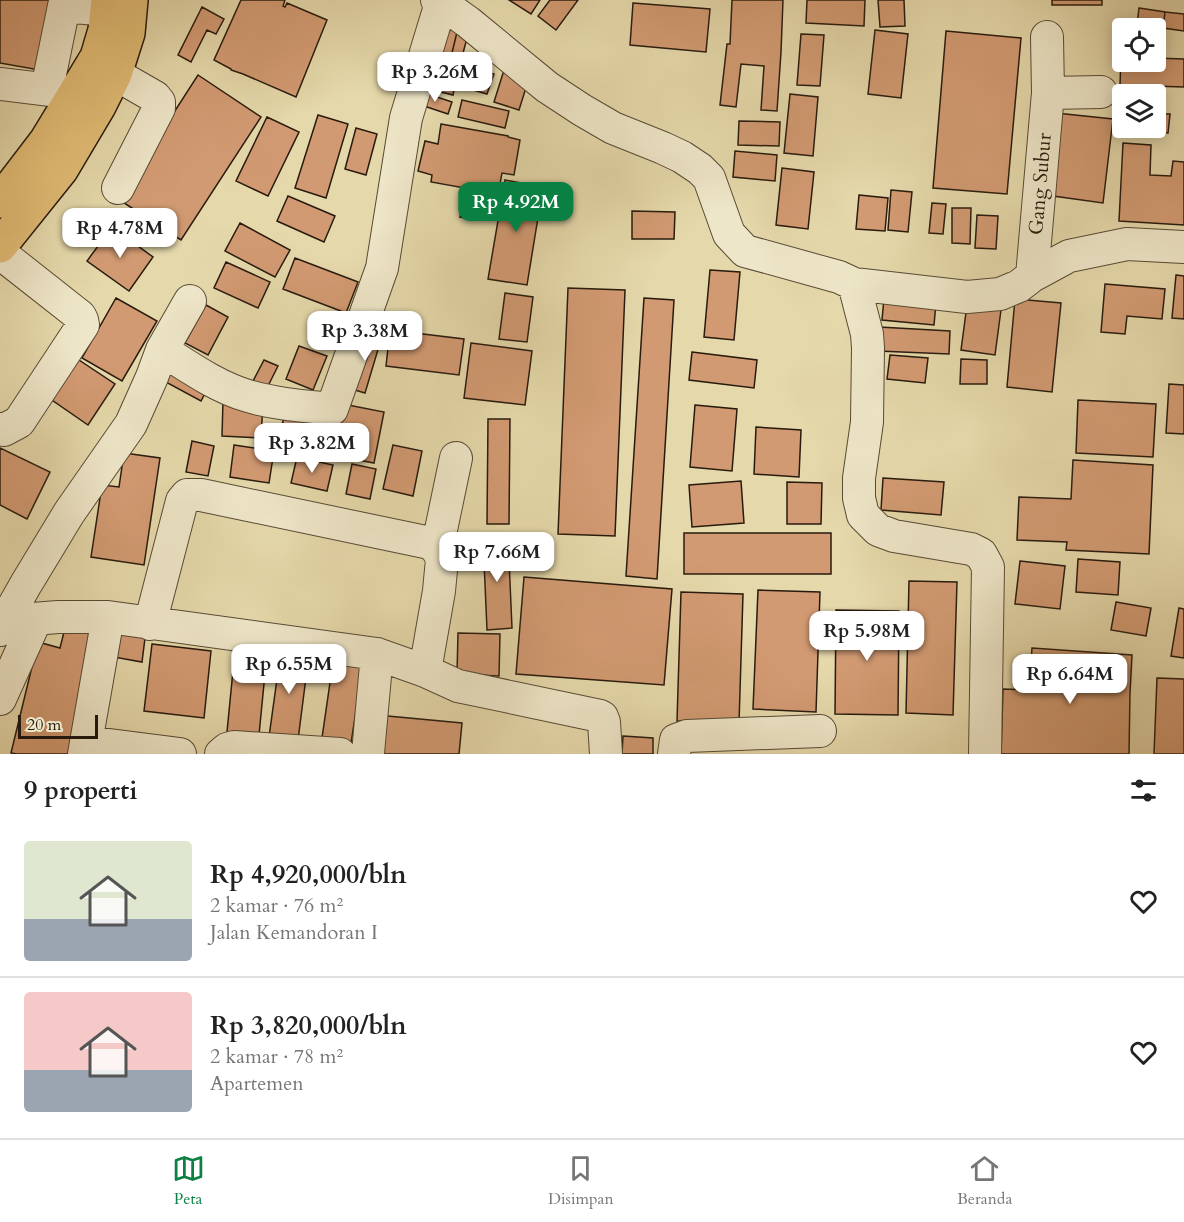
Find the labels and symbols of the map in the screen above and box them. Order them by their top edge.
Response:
pin: Rp 3.26M [373,52,497,103]
street label: Gang Subur [1022,131,1058,236]
pin: Rp 4.92M [454,182,578,233]
pin: Rp 4.78M [58,208,182,259]
pin: Rp 3.38M [303,311,427,362]
pin: Rp 3.82M [250,423,374,474]
pin: Rp 7.66M [435,532,559,583]
pin: Rp 5.98M [805,611,929,662]
pin: Rp 6.55M [227,644,351,695]
pin: Rp 6.64M [1008,654,1132,705]
scale bar [18,712,98,740]

